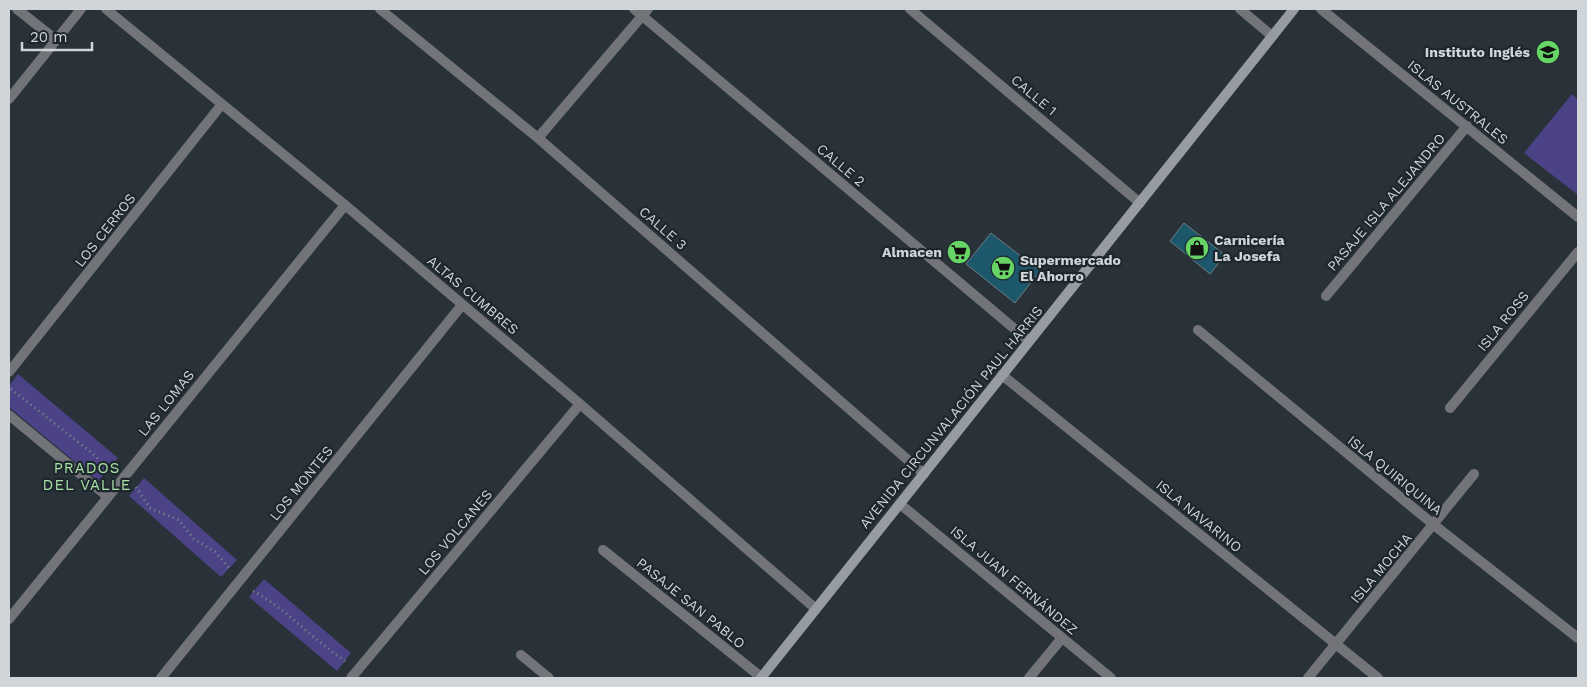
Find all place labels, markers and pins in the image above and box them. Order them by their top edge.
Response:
school or university icon: Instituto Inglés [1535,39,1561,65]
place label: Instituto Inglés [1425,44,1531,60]
place label: Carnicería La Josefa [1214,232,1286,264]
shop icon: Carnicería La Josefa [1184,235,1210,261]
supermarket icon: Almacen [946,239,972,265]
place label: Almacen [882,244,942,260]
place label: Supermercado El Ahorro [1020,252,1121,284]
supermarket icon: Supermercado El Ahorro [990,255,1016,281]

